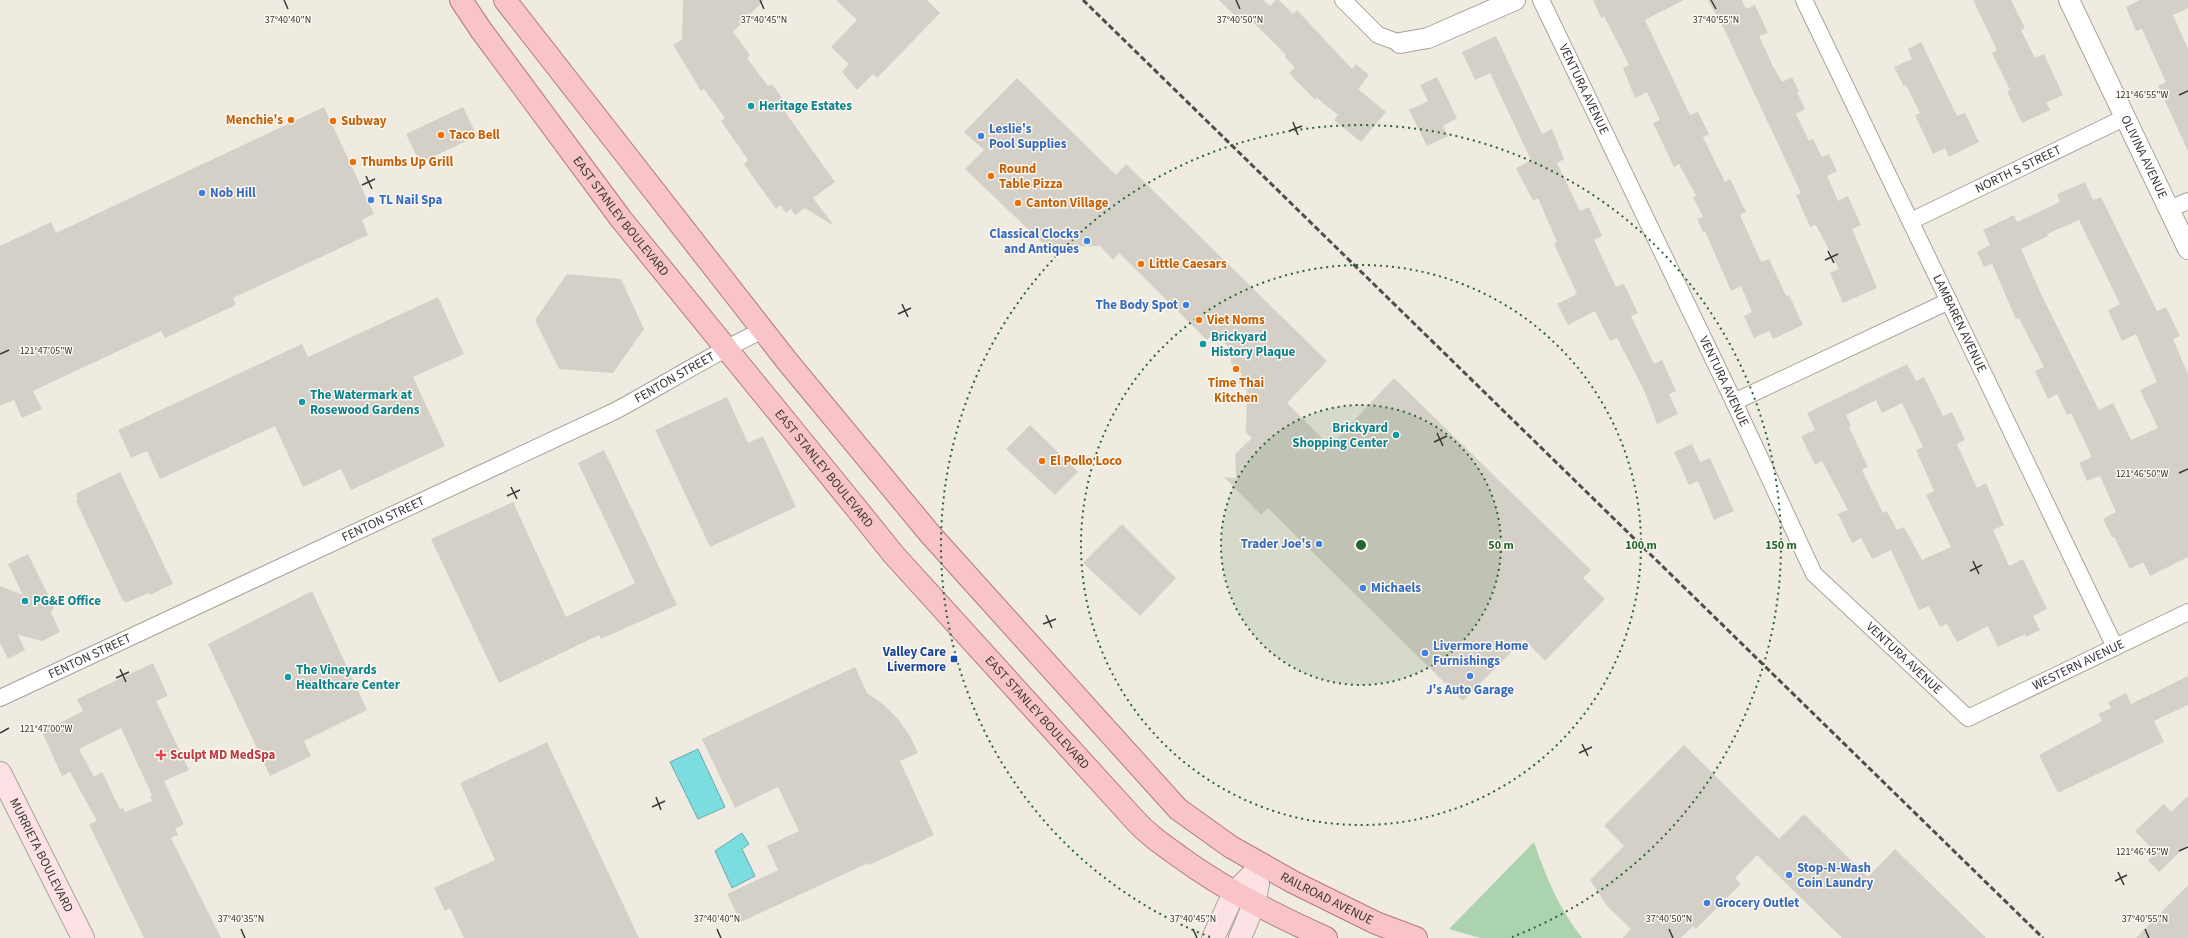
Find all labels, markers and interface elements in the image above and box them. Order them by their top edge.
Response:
text: 37°40'40"N [265,13,311,27]
text: 37°40'45"N [741,13,787,27]
text: 37°40'50"N [1217,13,1263,27]
text: 37°40'55"N [1693,13,1739,27]
street label: VENTURA AVENUE [1554,41,1613,138]
text: 121°46'55"W [2116,88,2168,102]
place label: Heritage Estates [759,97,852,115]
marker: Heritage Estates [746,101,756,111]
place label: Menchie's [226,111,283,129]
place label: Subway [341,112,387,130]
street label: OLIVINA AVENUE [2116,112,2172,202]
marker: Menchie's [286,115,296,125]
marker: Subway [328,116,338,126]
place label: Leslie's Pool Supplies [989,120,1067,153]
place label: Taco Bell [449,126,500,144]
marker: Taco Bell [436,130,446,140]
marker: Leslie's Pool Supplies [976,131,986,141]
street label: NORTH S STREET [1972,141,2064,198]
street label: EAST STANLEY BOULEVARD [568,152,673,280]
place label: Thumbs Up Grill [361,153,453,171]
marker: Thumbs Up Grill [348,157,358,167]
place label: Round Table Pizza [999,160,1063,193]
marker: Round Table Pizza [986,171,996,181]
place label: Nob Hill [210,184,256,202]
marker: Nob Hill [197,188,207,198]
place label: TL Nail Spa [379,191,442,209]
place label: Canton Village [1026,194,1109,212]
marker: TL Nail Spa [366,195,376,205]
marker: Canton Village [1013,198,1023,208]
place label: Classical Clocks and Antiques [989,225,1079,258]
marker: Classical Clocks and Antiques [1082,236,1092,246]
place label: Little Caesars [1149,255,1227,273]
marker: Little Caesars [1136,259,1146,269]
street label: LAMBAREN AVENUE [1928,271,1991,376]
place label: The Body Spot [1096,296,1178,314]
marker: The Body Spot [1181,300,1191,310]
place label: Viet Noms [1206,311,1265,329]
marker: Viet Noms [1194,315,1204,325]
place label: Brickyard History Plaque [1211,328,1296,361]
street label: VENTURA AVENUE [1695,333,1753,430]
marker: Brickyard History Plaque [1198,339,1208,349]
text: 121°47'05"W [20,344,72,358]
street label: FENTON STREET [631,347,718,407]
marker: Time Thai Kitchen [1231,364,1241,374]
place label: Time Thai Kitchen [1208,374,1264,407]
place label: The Watermark at Rosewood Gardens [310,386,420,419]
marker: The Watermark at Rosewood Gardens [297,397,307,407]
street label: EAST STANLEY BOULEVARD [770,406,878,532]
place label: Brickyard Shopping Center [1292,419,1389,452]
marker: Brickyard Shopping Center [1391,430,1401,440]
place label: El Pollo Loco [1050,452,1122,470]
marker: El Pollo Loco [1037,456,1047,466]
text: 121°46'50"W [2116,467,2168,481]
street label: FENTON STREET [339,492,428,546]
place label: Trader Joe's [1241,535,1311,553]
text: 50 m [1488,537,1514,554]
text: 100 m [1625,537,1657,554]
text: 150 m [1765,537,1797,554]
centre of rings [1354,538,1368,552]
marker: Trader Joe's [1314,539,1324,549]
place label: Michaels [1371,579,1421,597]
marker: Michaels [1358,583,1368,593]
place label: PG&E Office [33,592,101,610]
marker: PG&E Office [20,596,30,606]
street label: VENTURA AVENUE [1862,618,1946,699]
street label: FENTON STREET [45,629,134,683]
street label: WESTERN AVENUE [2029,635,2128,695]
place label: Livermore Home Furnishings [1433,637,1529,670]
place label: Valley Care Livermore [882,643,946,676]
marker: Livermore Home Furnishings [1420,648,1430,658]
street label: EAST STANLEY BOULEVARD [981,652,1093,773]
marker: Valley Care Livermore [949,654,959,664]
place label: The Vineyards Healthcare Center [296,661,401,694]
marker: J's Auto Garage [1465,671,1475,681]
marker: The Vineyards Healthcare Center [283,672,293,682]
place label: J's Auto Garage [1426,681,1514,699]
text: 121°47'00"W [20,722,72,736]
place label: Sculpt MD MedSpa [170,746,275,764]
marker: Sculpt MD MedSpa [155,749,167,761]
street label: MURRIETA BOULEVARD [5,795,78,915]
text: 121°46'45"W [2116,845,2168,859]
place label: Stop-N-Wash Coin Laundry [1797,859,1874,892]
street label: RAILROAD AVENUE [1277,868,1377,929]
marker: Stop-N-Wash Coin Laundry [1784,870,1794,880]
place label: Grocery Outlet [1715,894,1799,912]
marker: Grocery Outlet [1702,898,1712,908]
text: 37°40'35"N [218,912,264,926]
text: 37°40'40"N [694,912,740,926]
text: 37°40'45"N [1170,912,1216,926]
text: 37°40'50"N [1646,912,1692,926]
text: 37°40'55"N [2122,912,2168,926]

